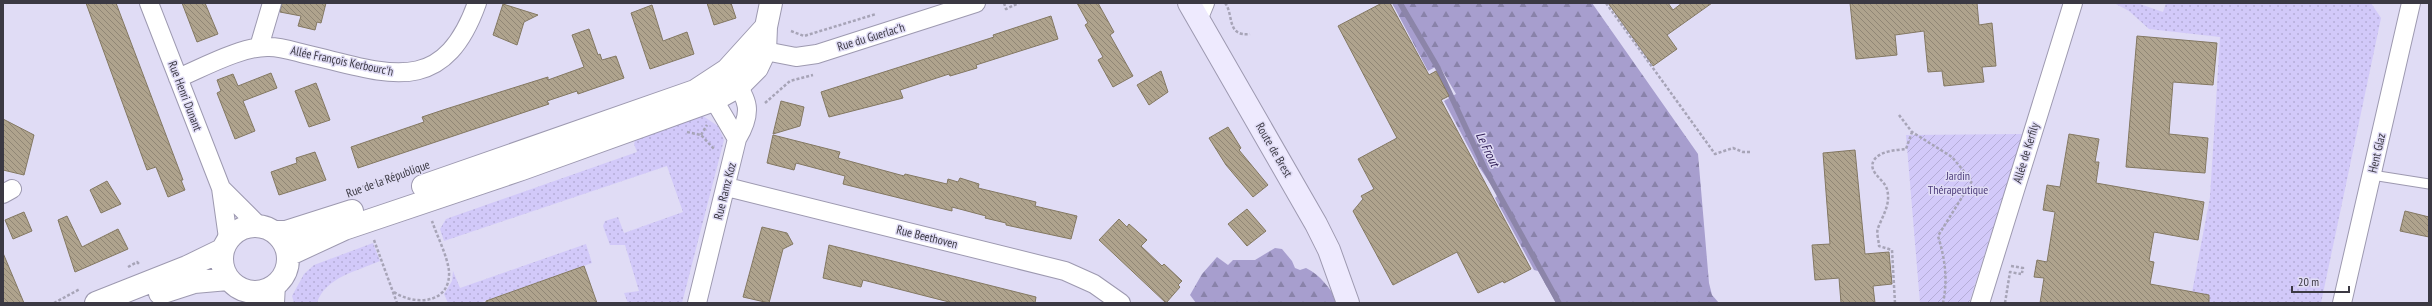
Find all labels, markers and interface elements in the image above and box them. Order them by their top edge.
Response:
street label: Rue du Guerlac'h [835,19,907,54]
street label: Allée François Kerbourc'h [289,42,395,79]
street label: Rue Henri Dunant [165,59,206,134]
street label: Route de Brest [1253,120,1296,180]
street label: Allée de Kerfily [2009,120,2042,185]
water label: Le Frout [1472,129,1504,171]
street label: Hent Glaz [2365,132,2388,174]
street label: Rue de la République [344,156,432,201]
street label: Rue Ramz Koz [710,161,739,221]
park label: Jardin Thérapeutique [1928,168,1988,197]
street label: Rue Beethoven [895,222,959,251]
scale bar [2292,268,2349,294]
text: 20 m [2298,274,2319,289]

